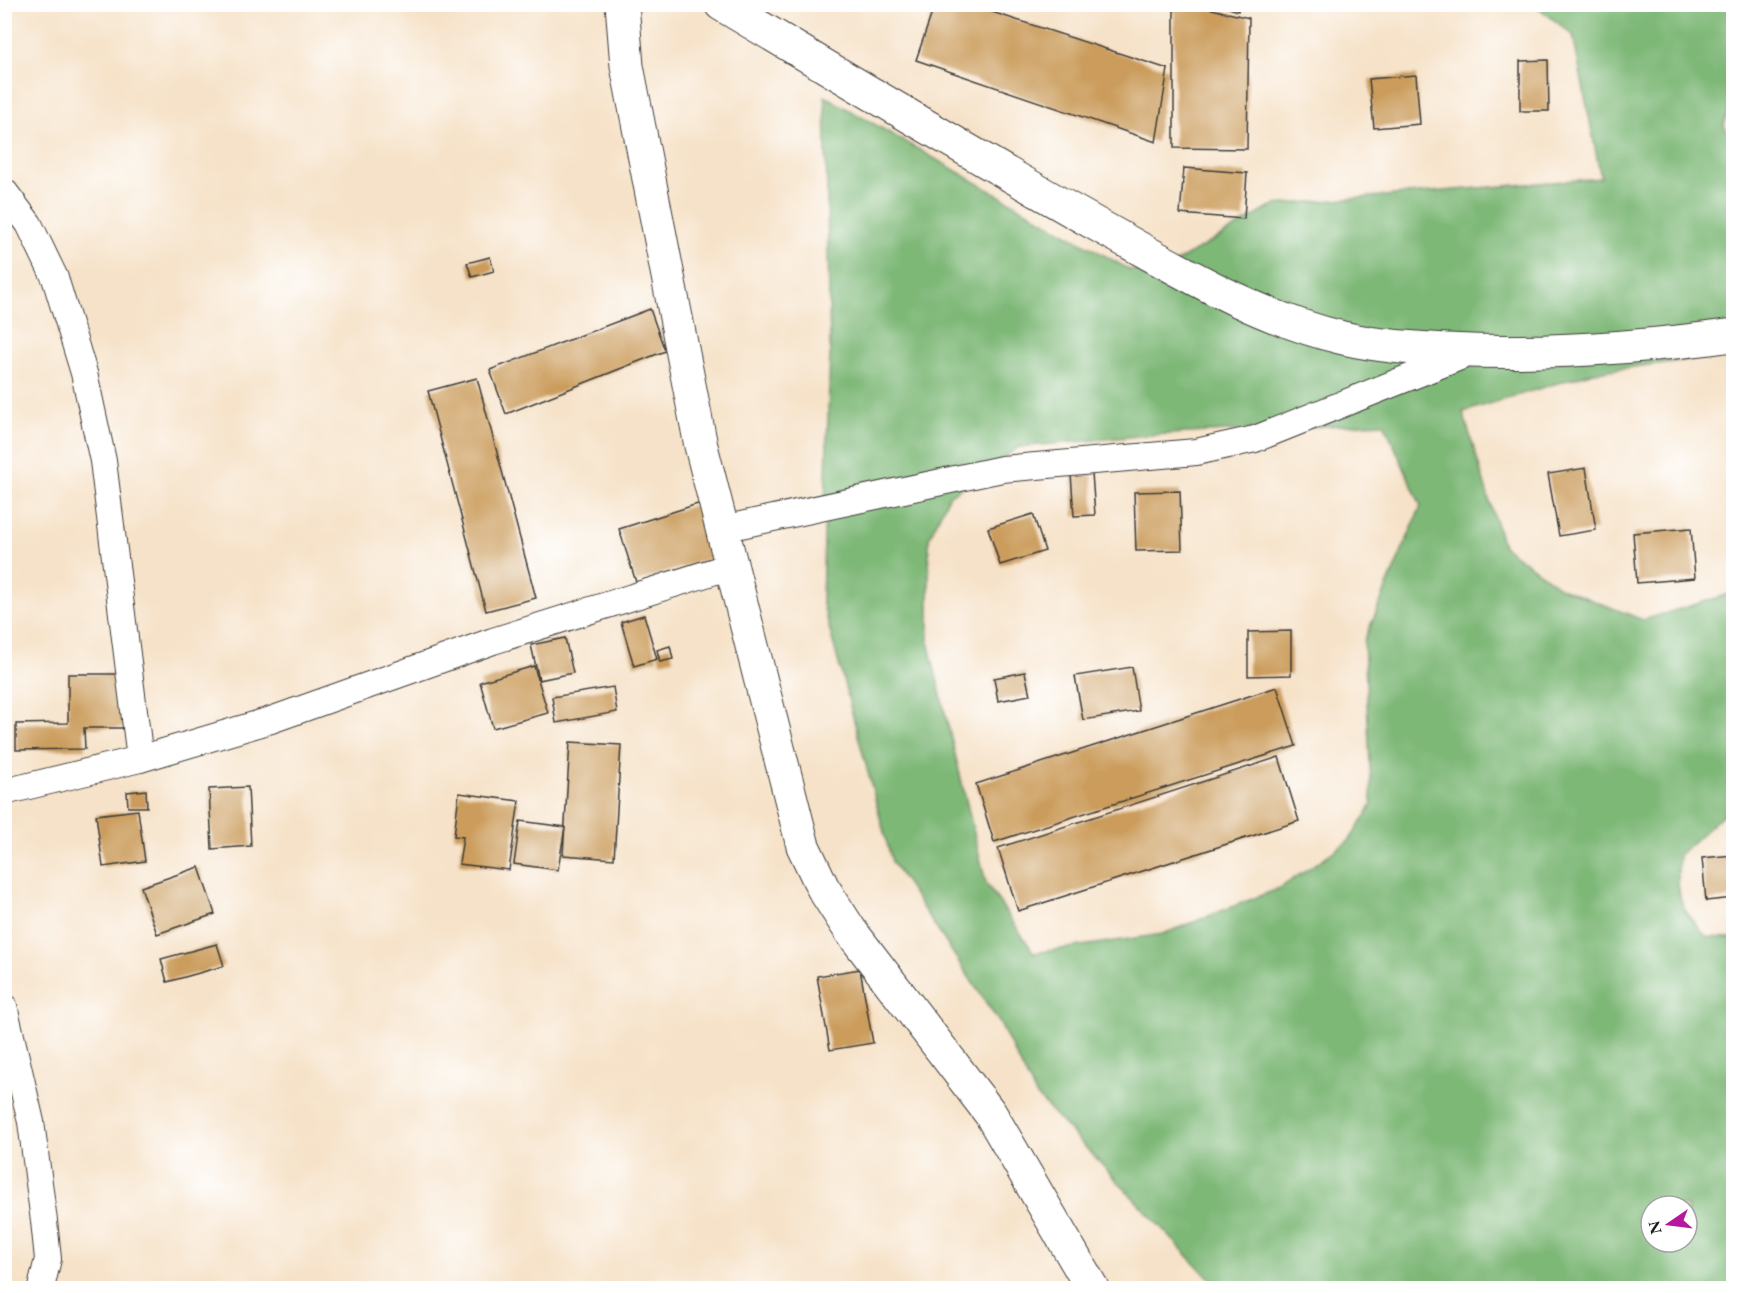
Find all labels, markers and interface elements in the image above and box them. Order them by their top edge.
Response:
north arrow [1639,1194,1699,1254]
text: N [1643,1219,1667,1236]

